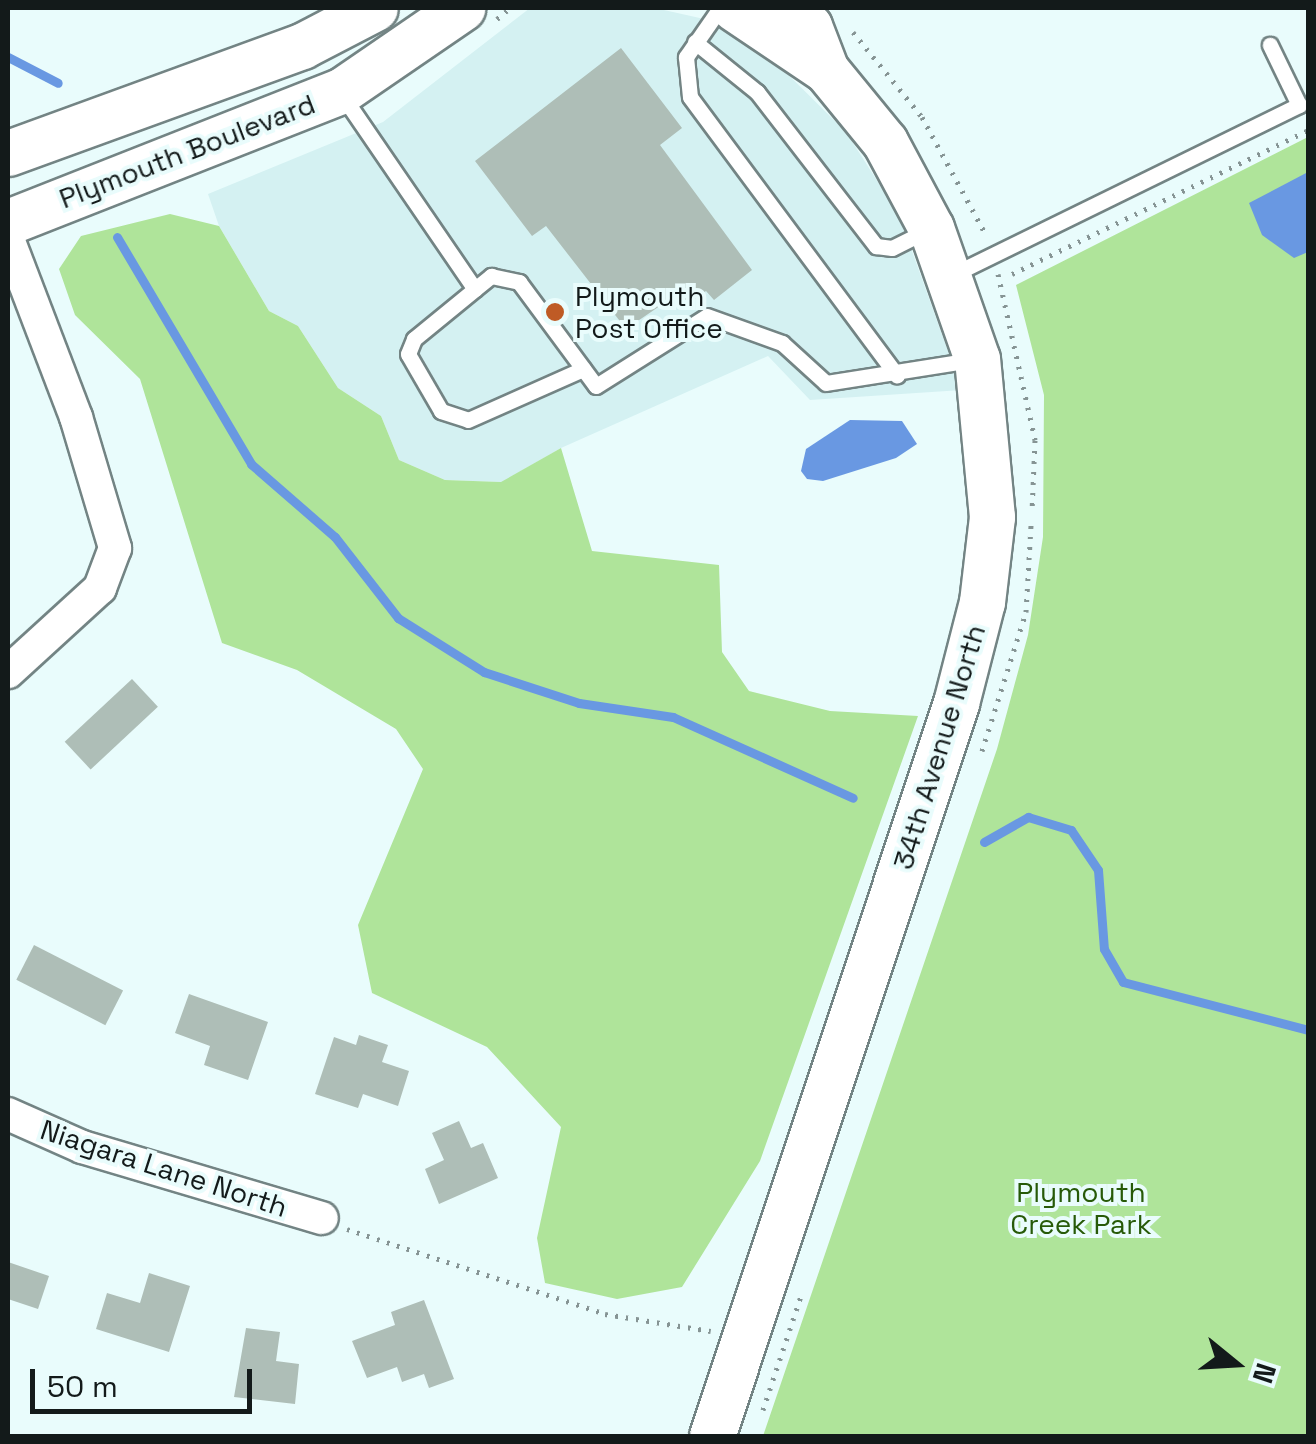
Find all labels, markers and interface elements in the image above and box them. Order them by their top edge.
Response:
street label: Plymouth Boulevard [54,87,320,215]
place label: Plymouth Post Office [575,279,723,345]
marker: Plymouth Post Office [544,301,566,323]
street label: 34th Avenue North [886,621,992,873]
street label: Niagara Lane North [36,1112,292,1224]
park label: Plymouth Creek Park [1010,1175,1152,1241]
north arrow [1186,1314,1286,1414]
scale bar [35,1349,258,1411]
text: N [1245,1359,1285,1388]
text: 50 m [47,1367,118,1406]

